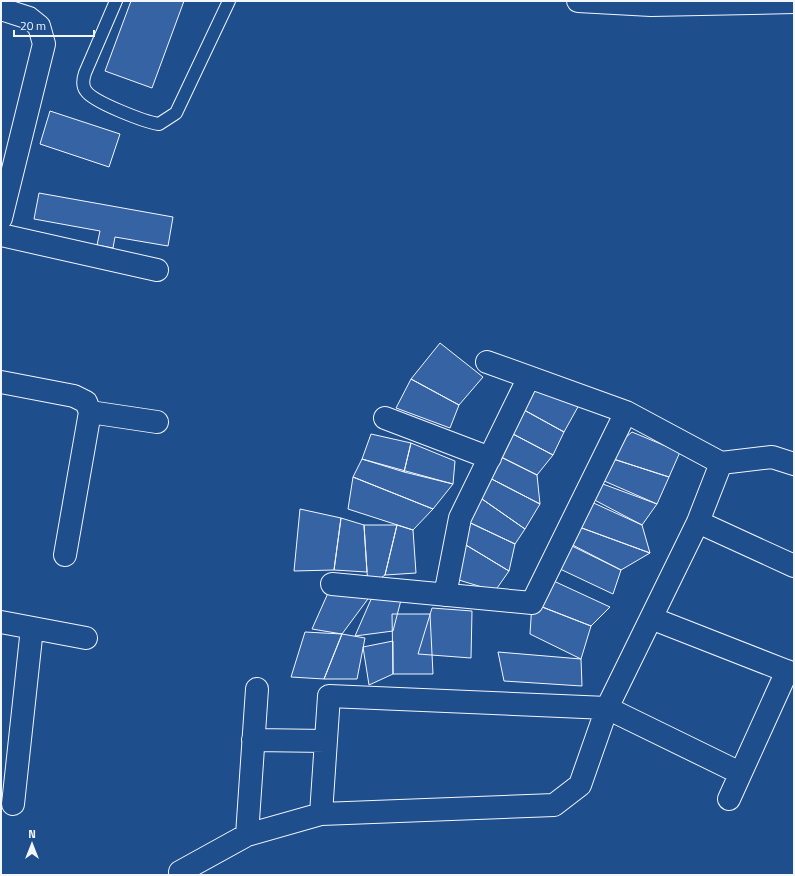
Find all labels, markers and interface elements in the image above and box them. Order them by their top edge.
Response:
scale bar [14,12,94,38]
text: 20 m [20,16,46,35]
north arrow [12,824,52,864]
text: N [28,826,36,842]

